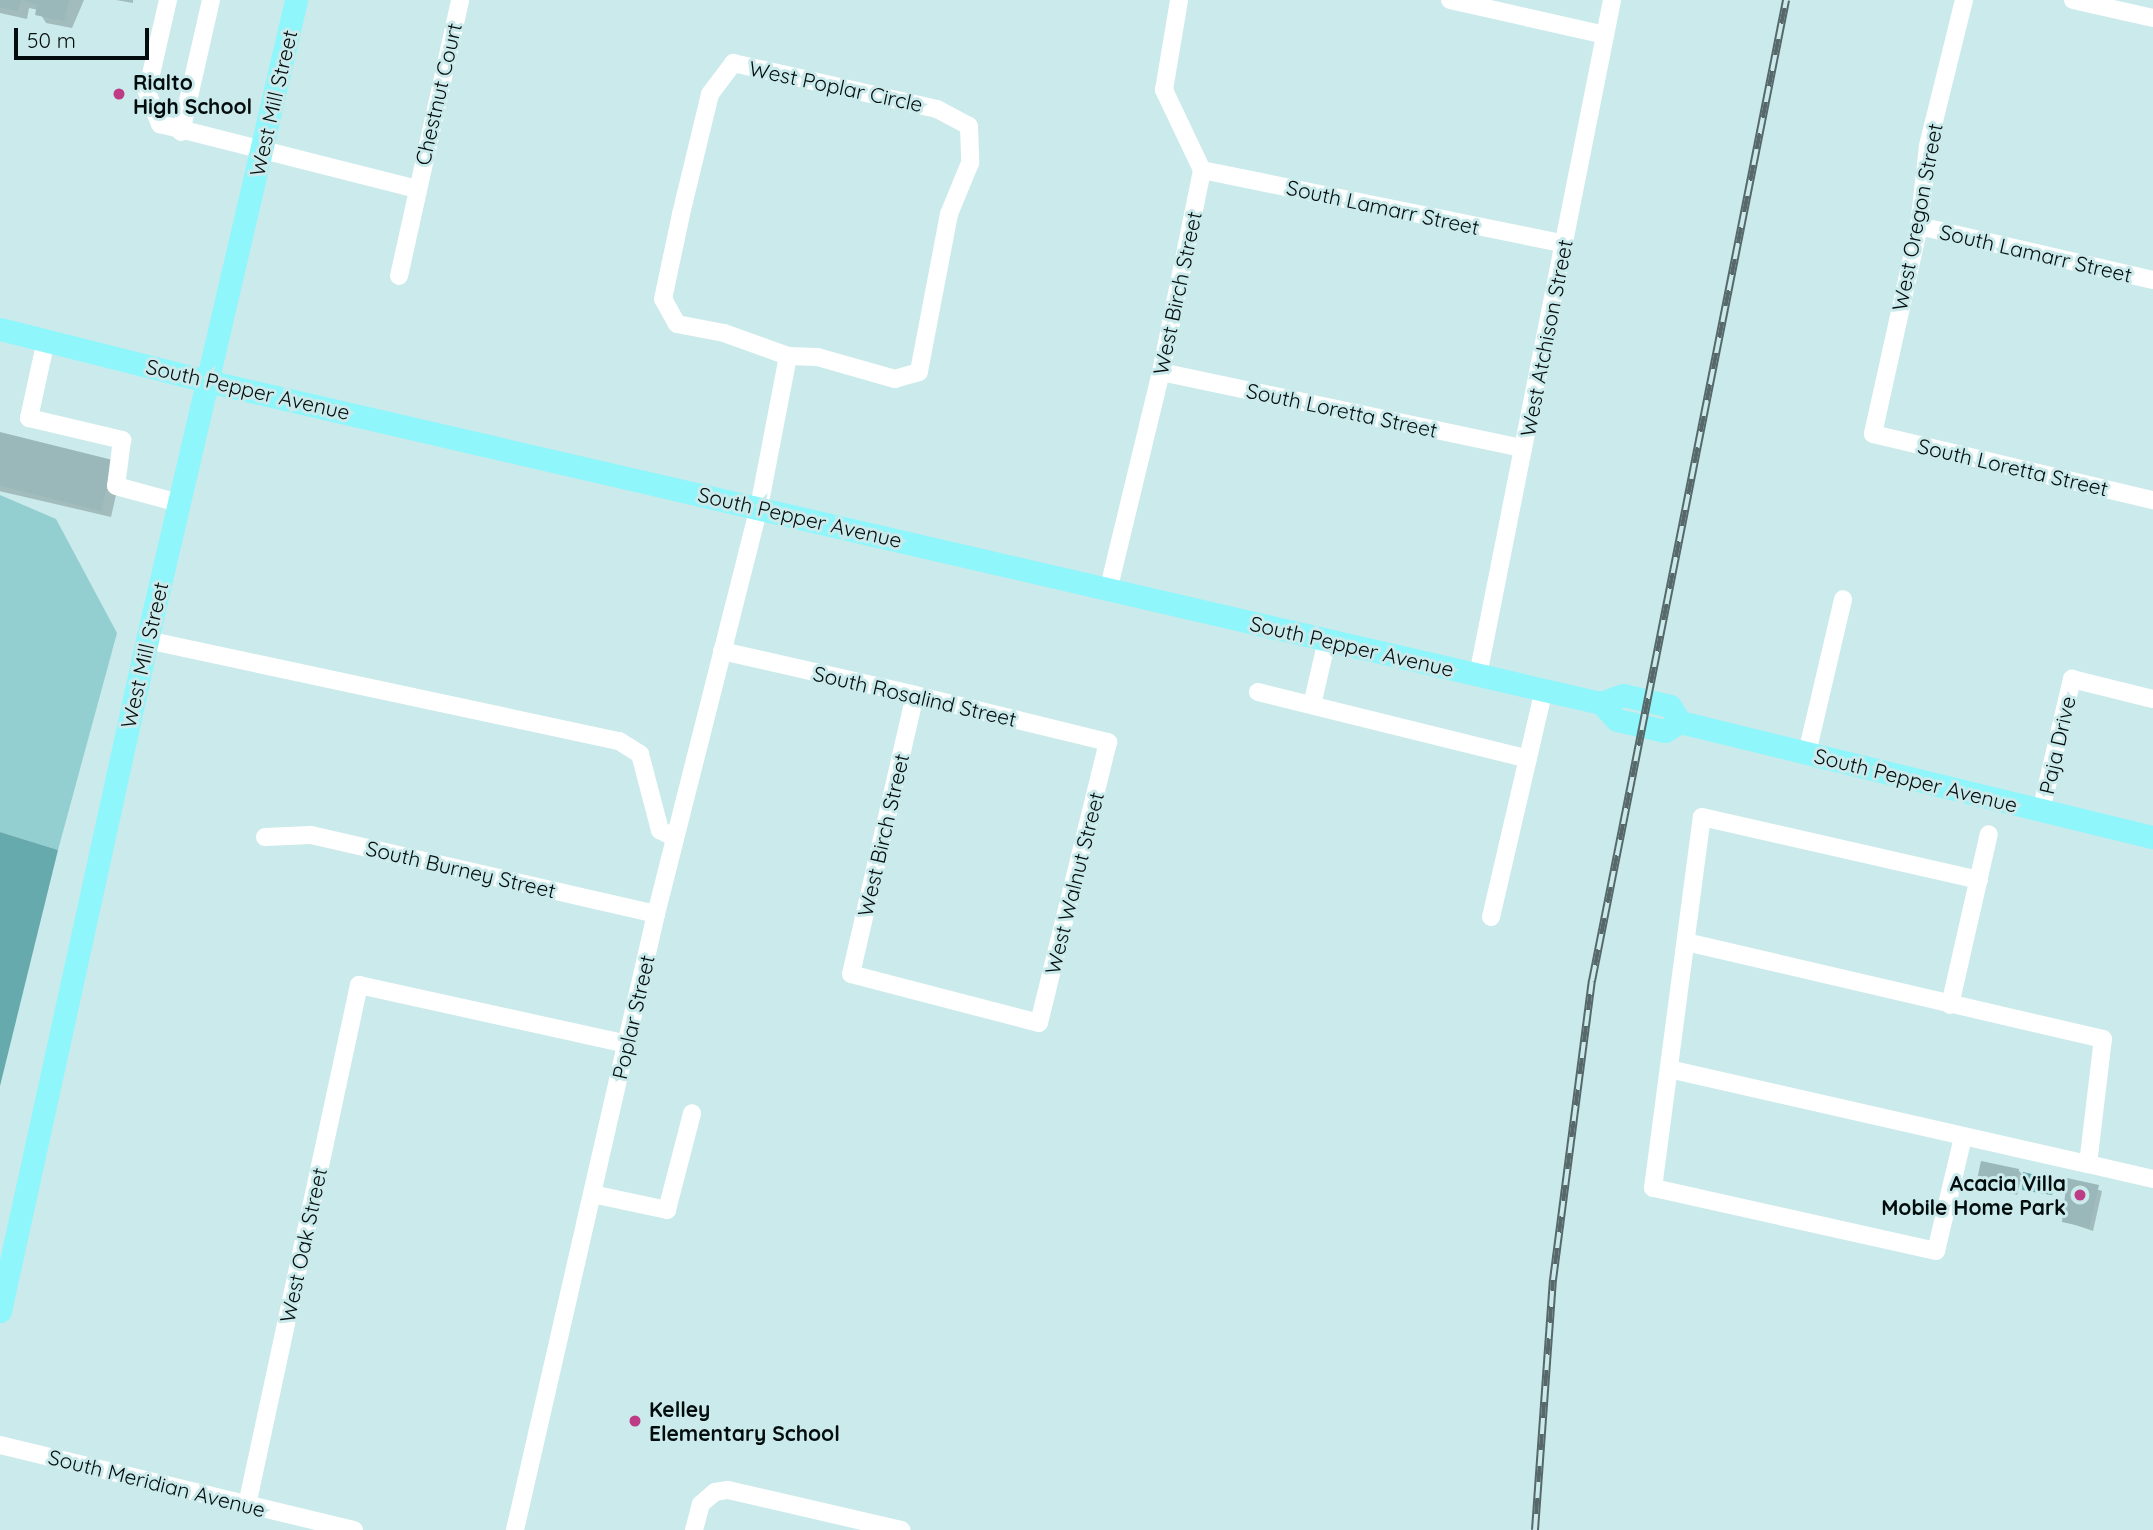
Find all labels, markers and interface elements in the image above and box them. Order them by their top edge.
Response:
scale bar [18,14,152,58]
street label: Chestnut Court [409,21,467,167]
text: 50 m [27,27,76,53]
street label: West Mill Street [244,27,302,179]
street label: West Poplar Circle [747,55,925,117]
place label: Rialto High School [133,69,252,119]
marker: Rialto High School [111,86,127,102]
street label: West Oregon Street [1886,121,1948,313]
street label: South Lamarr Street [1284,174,1482,240]
street label: West Birch Street [1147,209,1207,377]
street label: South Lamarr Street [1938,219,2134,287]
street label: West Atchison Street [1515,237,1577,439]
street label: South Pepper Avenue [144,353,352,425]
street label: South Loretta Street [1244,377,1440,443]
street label: South Loretta Street [1915,433,2111,501]
street label: South Pepper Avenue [696,481,904,553]
street label: West Mill Street [115,579,173,731]
street label: South Pepper Avenue [1248,610,1456,682]
street label: South Rosalind Street [811,660,1019,732]
street label: Paja Drive [2033,694,2081,796]
street label: South Pepper Avenue [1812,743,2020,817]
street label: West Birch Street [852,751,914,919]
street label: West Walnut Street [1039,789,1109,977]
street label: South Burney Street [364,835,558,903]
street label: Poplar Street [606,953,660,1081]
street label: West Oak Street [274,1165,332,1325]
place label: Acacia Villa Mobile Home Park [1881,1170,2066,1220]
marker: Acacia Villa Mobile Home Park [2072,1187,2088,1203]
place label: Kelley Elementary School [649,1396,840,1446]
marker: Kelley Elementary School [627,1413,643,1429]
street label: South Meridian Avenue [46,1444,268,1522]

